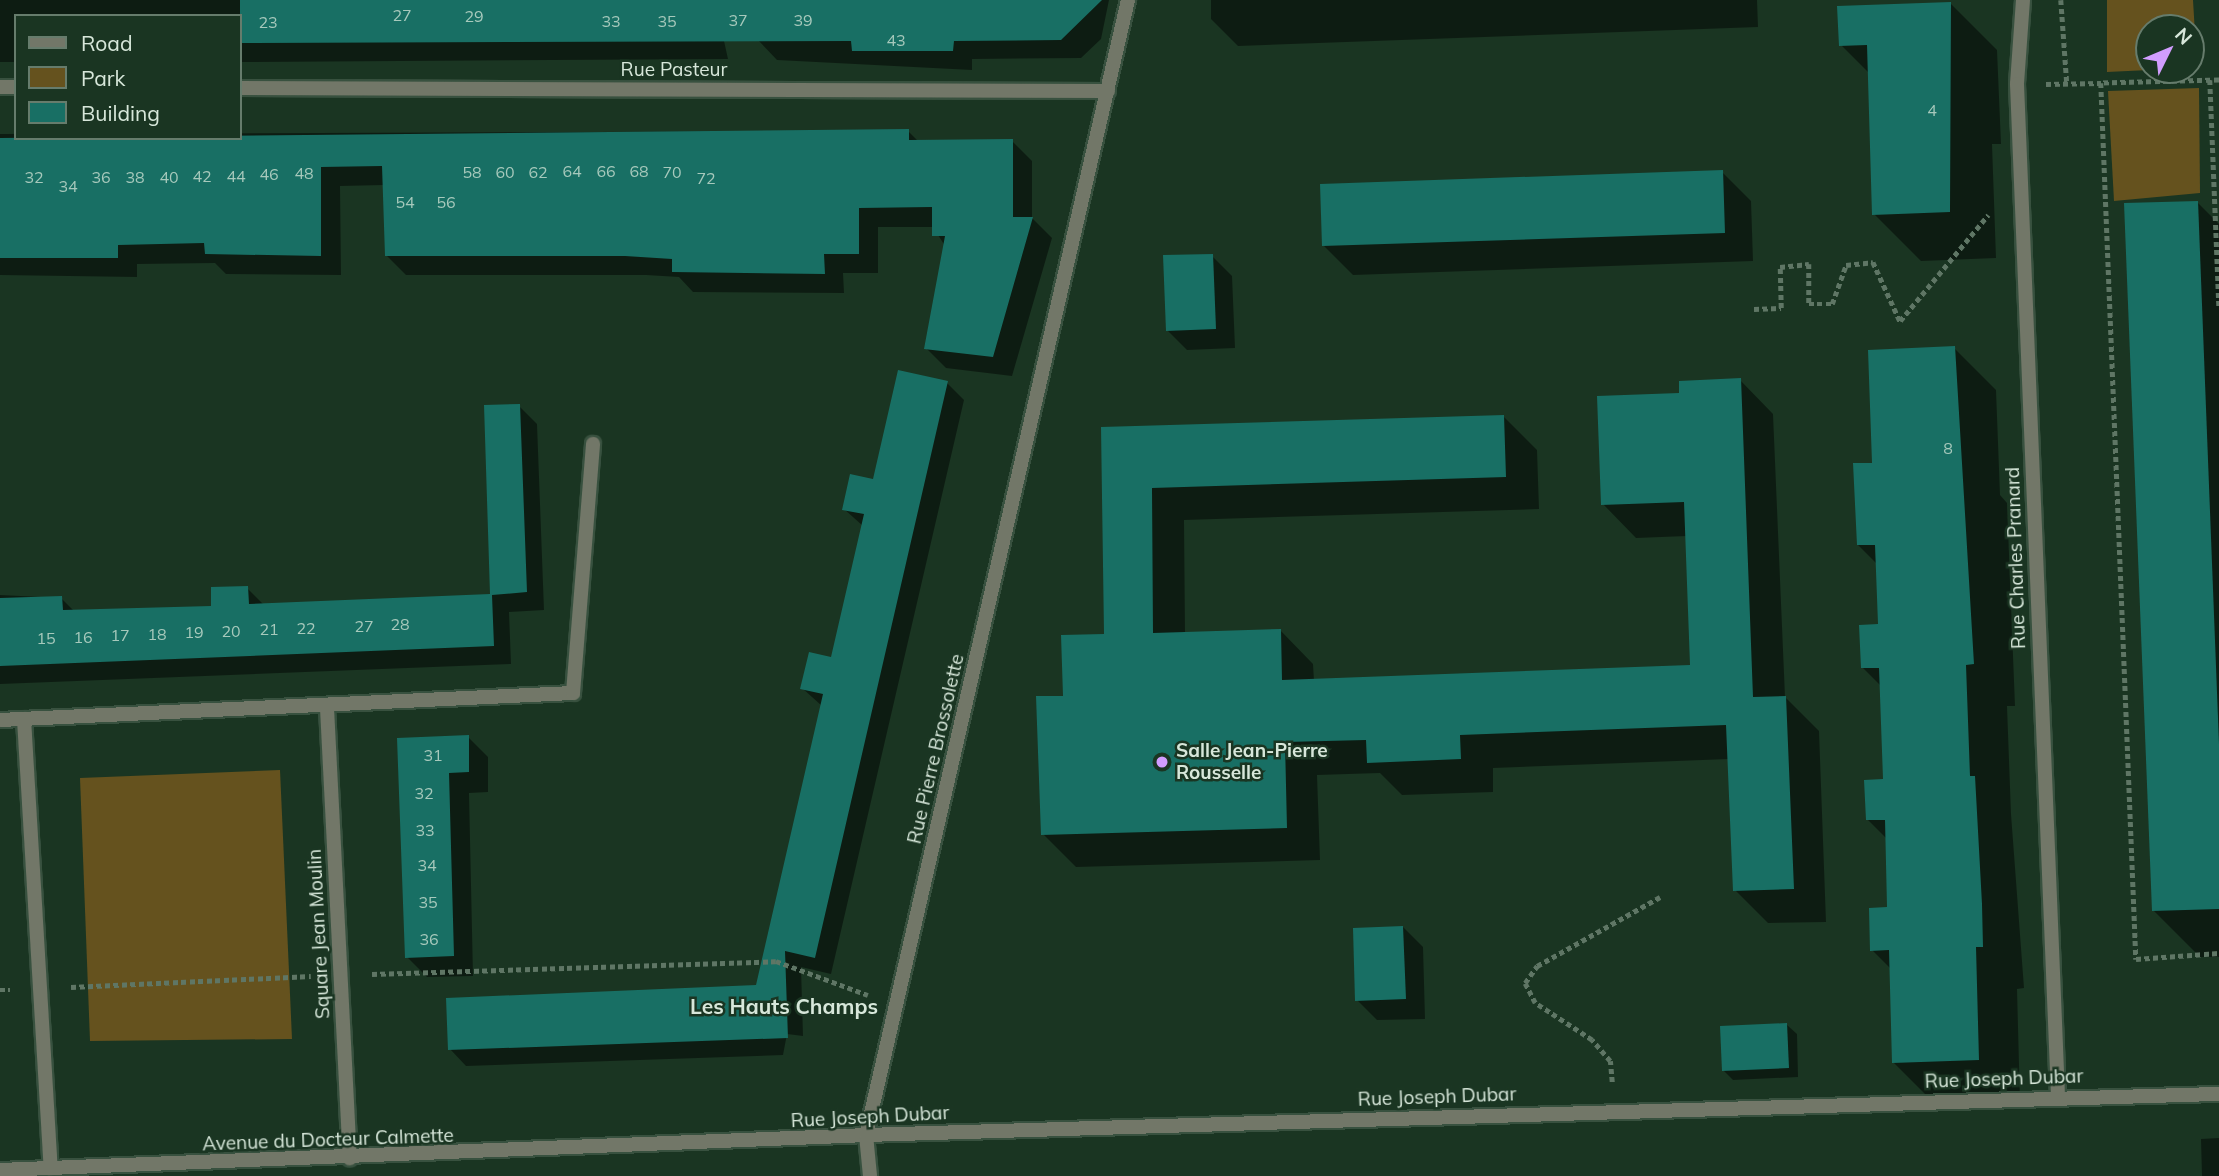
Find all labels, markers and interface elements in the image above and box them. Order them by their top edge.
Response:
house number: 27 [392,5,412,25]
house number: 29 [464,6,484,26]
house number: 37 [728,10,748,30]
house number: 39 [793,10,813,30]
house number: 33 [601,11,621,31]
house number: 35 [657,11,677,31]
house number: 23 [258,12,278,32]
legend [14,14,242,140]
north arrow [2135,14,2205,84]
text: N [2170,23,2198,49]
text: Road [81,30,132,56]
house number: 43 [886,30,906,50]
street label: Rue Pasteur [621,59,727,81]
text: Park [81,65,125,91]
text: Building [81,100,160,126]
house number: 4 [1927,100,1937,120]
house number: 64 [562,161,582,181]
house number: 66 [596,161,616,181]
house number: 68 [629,161,649,181]
house number: 58 [462,162,482,182]
house number: 60 [495,162,515,182]
house number: 62 [528,162,548,182]
house number: 70 [662,162,682,182]
house number: 48 [294,163,314,183]
house number: 46 [259,164,279,184]
house number: 42 [192,166,212,186]
house number: 44 [226,166,246,186]
house number: 32 [24,167,44,187]
house number: 36 [91,167,111,187]
house number: 38 [125,167,145,187]
house number: 40 [159,167,179,187]
house number: 72 [696,168,716,188]
house number: 34 [58,176,78,196]
house number: 54 [395,192,415,212]
house number: 56 [436,192,456,212]
house number: 8 [1943,438,1953,458]
street label: Rue Charles Pranard [2001,467,2031,649]
house number: 28 [390,614,410,634]
house number: 27 [354,616,374,636]
house number: 22 [296,618,316,638]
house number: 21 [259,619,279,639]
house number: 20 [221,621,241,641]
house number: 19 [184,622,204,642]
house number: 18 [147,624,167,644]
house number: 17 [110,625,130,645]
house number: 16 [73,627,93,647]
house number: 15 [36,628,56,648]
street label: Rue Pierre Brossolette [903,652,969,846]
place label: Salle Jean-Pierre Rousselle [1176,740,1328,784]
house number: 31 [423,745,443,765]
marker: Salle Jean-Pierre Rousselle [1154,754,1170,770]
house number: 32 [414,783,434,803]
house number: 33 [415,820,435,840]
street label: Square Jean Moulin [303,848,335,1020]
house number: 34 [417,855,437,875]
house number: 35 [418,892,438,912]
house number: 36 [419,929,439,949]
district label: Les Hauts Champs [690,993,878,1019]
street label: Rue Joseph Dubar [1924,1065,2084,1093]
street label: Rue Joseph Dubar [1357,1083,1517,1111]
street label: Rue Joseph Dubar [790,1101,950,1133]
street label: Avenue du Docteur Calmette [202,1124,454,1156]

